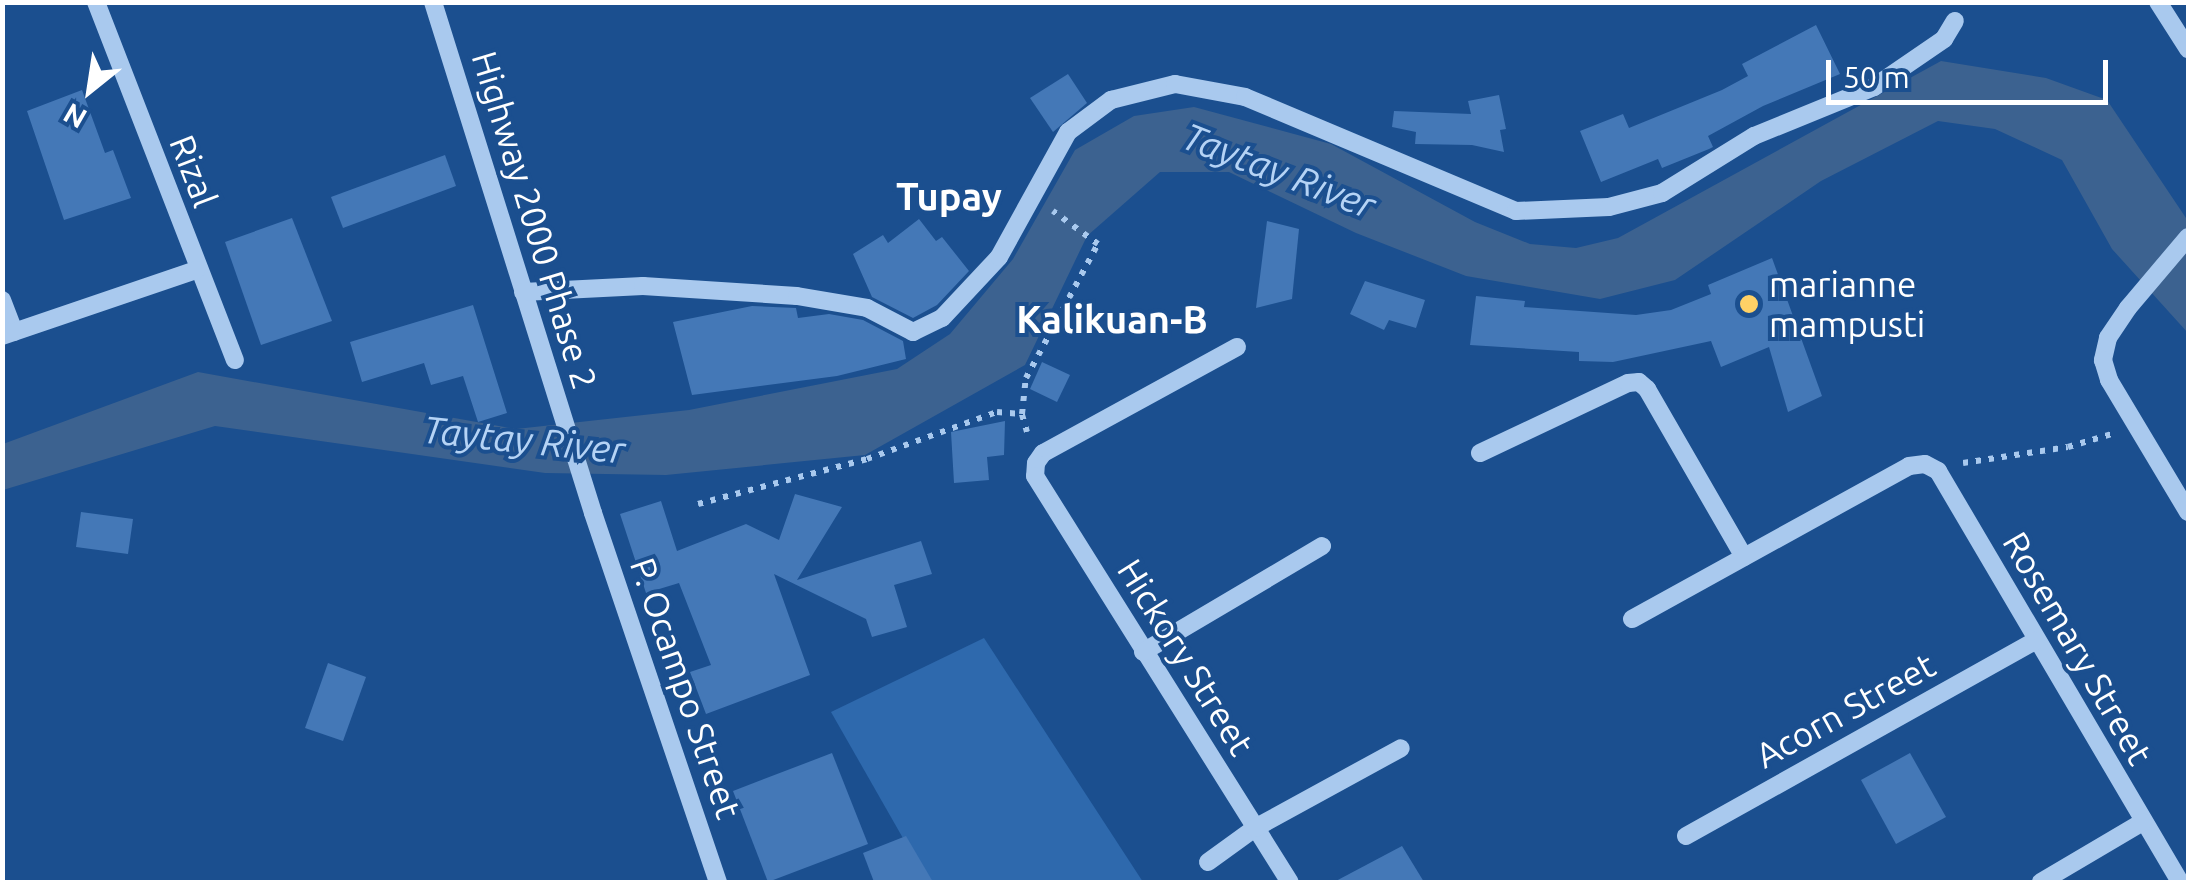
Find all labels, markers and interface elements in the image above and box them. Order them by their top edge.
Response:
north arrow [40,40,140,140]
scale bar [1831,40,2114,102]
street label: Highway 2000 Phase 2 [464,46,606,394]
text: 50 m [1843,60,1910,94]
text: N [58,98,92,135]
water label: Taytay River [1176,113,1382,229]
street label: Rizal [161,129,227,213]
district label: Tupay [896,174,1002,220]
place label: marianne mampusti [1769,263,1925,345]
marker: marianne mampusti [1738,293,1760,315]
district label: Kalikuan-B [1016,297,1208,343]
water label: Taytay River [421,407,627,473]
street label: Rosemary Street [1994,524,2162,772]
street label: Hickory Street [1109,551,1263,763]
street label: P. Ocampo Street [622,552,750,824]
street label: Acorn Street [1748,644,1942,776]

